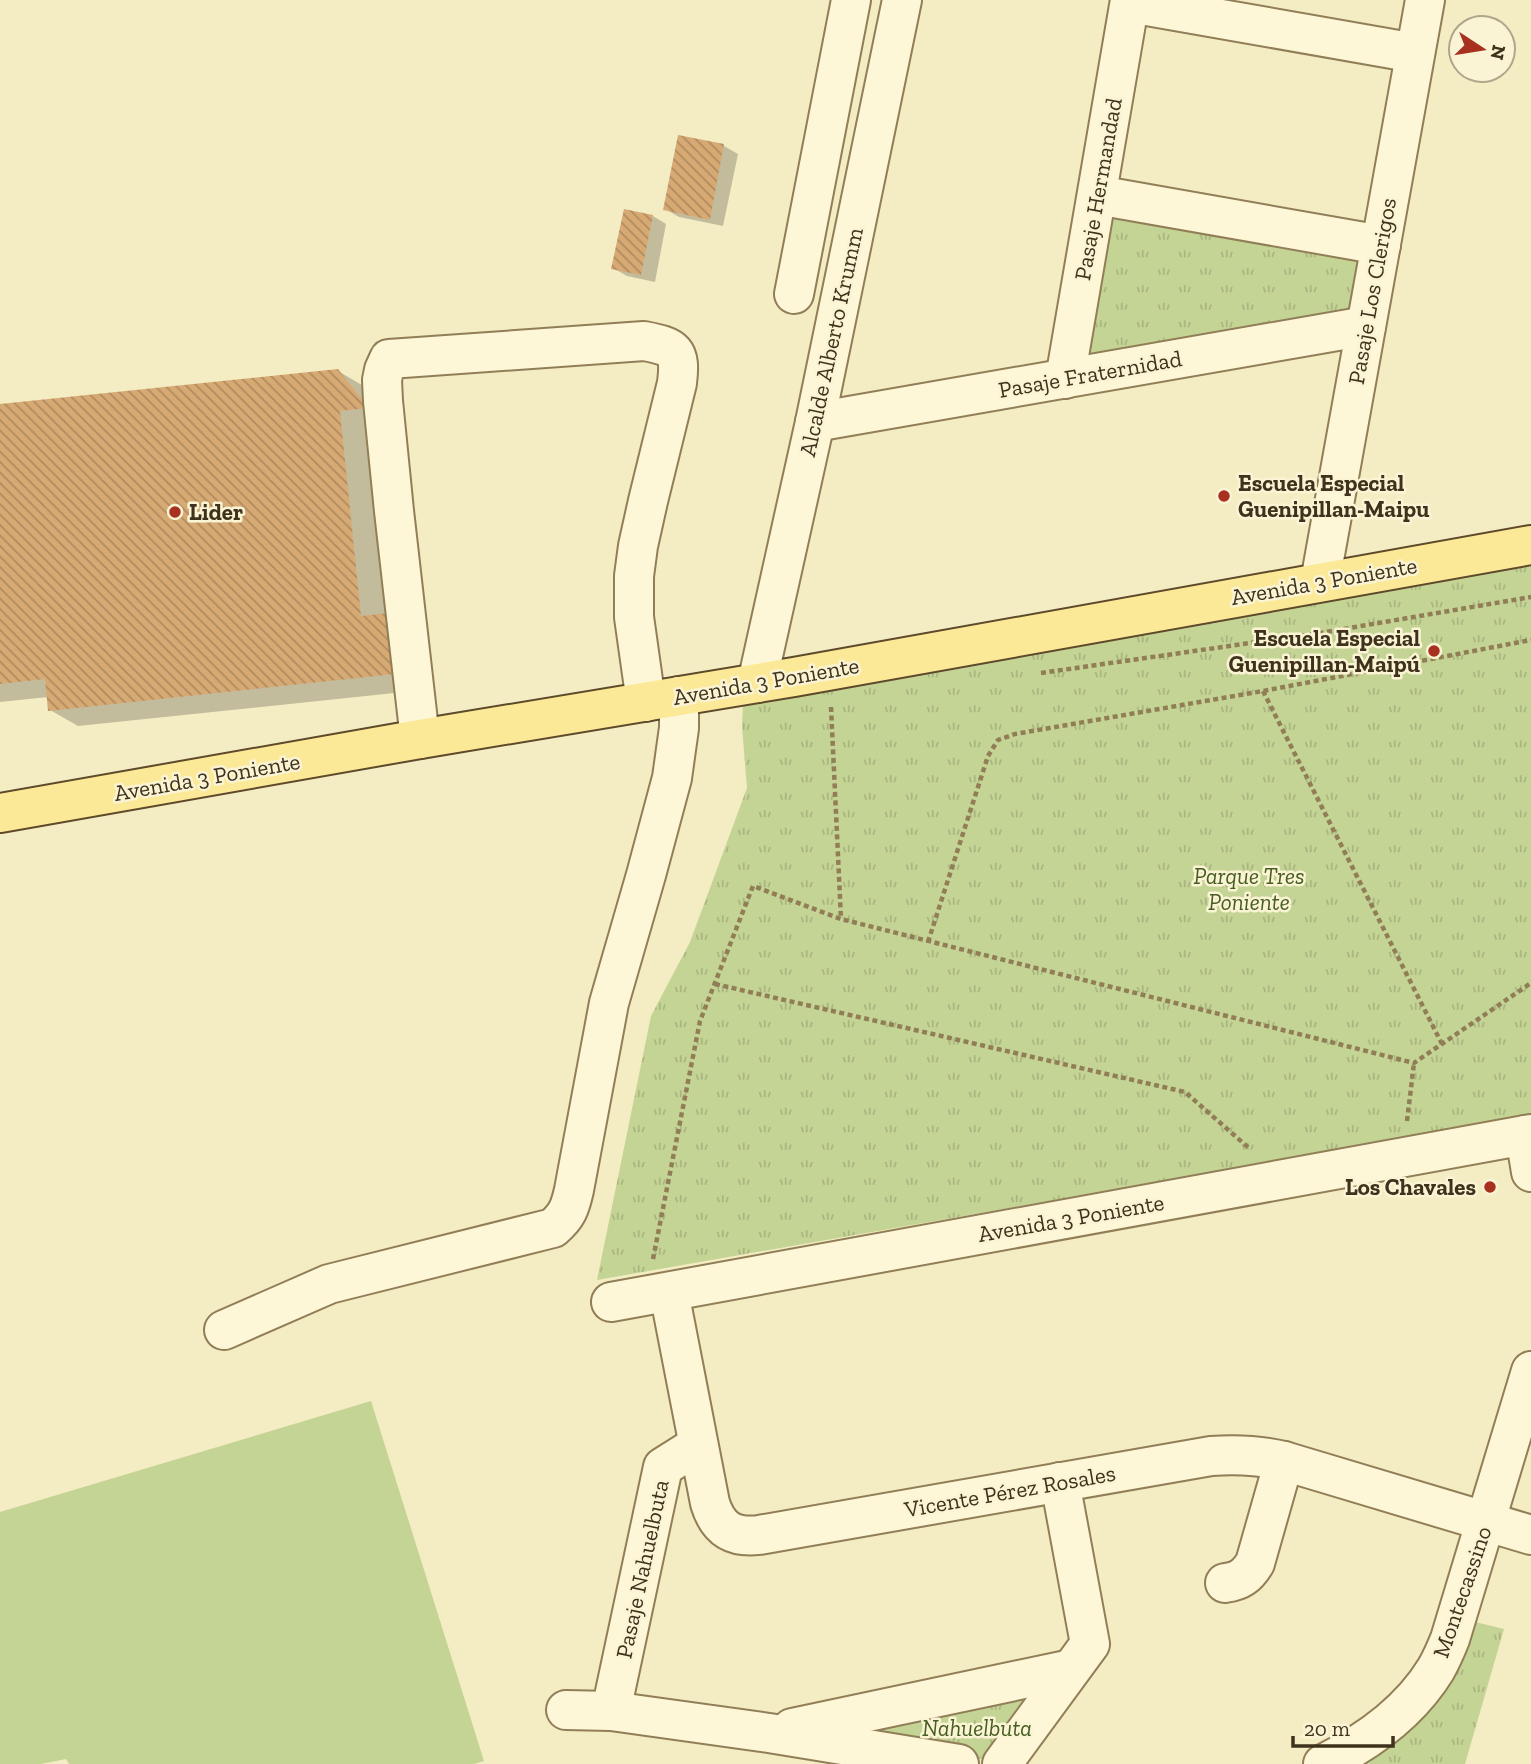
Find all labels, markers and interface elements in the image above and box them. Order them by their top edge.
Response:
north arrow [1447,14,1517,84]
text: N [1485,43,1511,62]
street label: Pasaje Hermandad [1068,95,1128,283]
street label: Pasaje Los Clerigos [1342,195,1402,387]
street label: Alcalde Alberto Krumm [793,225,869,459]
street label: Pasaje Fraternidad [996,344,1184,404]
place label: Escuela Especial Guenipillan-Maipu [1238,469,1430,523]
marker: Escuela Especial Guenipillan-Maipu [1216,488,1232,504]
place label: Lider [189,498,243,526]
marker: Lider [167,504,183,520]
street label: Avenida 3 Poniente [1229,551,1419,611]
place label: Escuela Especial Guenipillan-Maipú [1229,624,1421,678]
marker: Escuela Especial Guenipillan-Maipú [1426,643,1442,659]
street label: Avenida 3 Poniente [671,651,861,711]
street label: Avenida 3 Poniente [112,747,302,807]
park label: Parque Tres Poniente [1193,862,1305,916]
place label: Los Chavales [1345,1173,1476,1201]
marker: Los Chavales [1482,1179,1498,1195]
street label: Avenida 3 Poniente [976,1188,1166,1248]
street label: Vicente Pérez Rosales [901,1459,1118,1524]
street label: Pasaje Nahuelbuta [609,1477,675,1661]
street label: Montecassino [1426,1522,1498,1662]
scale bar [1293,1704,1393,1748]
park label: Nahuelbuta [922,1714,1032,1742]
text: 20 m [1304,1716,1350,1741]

